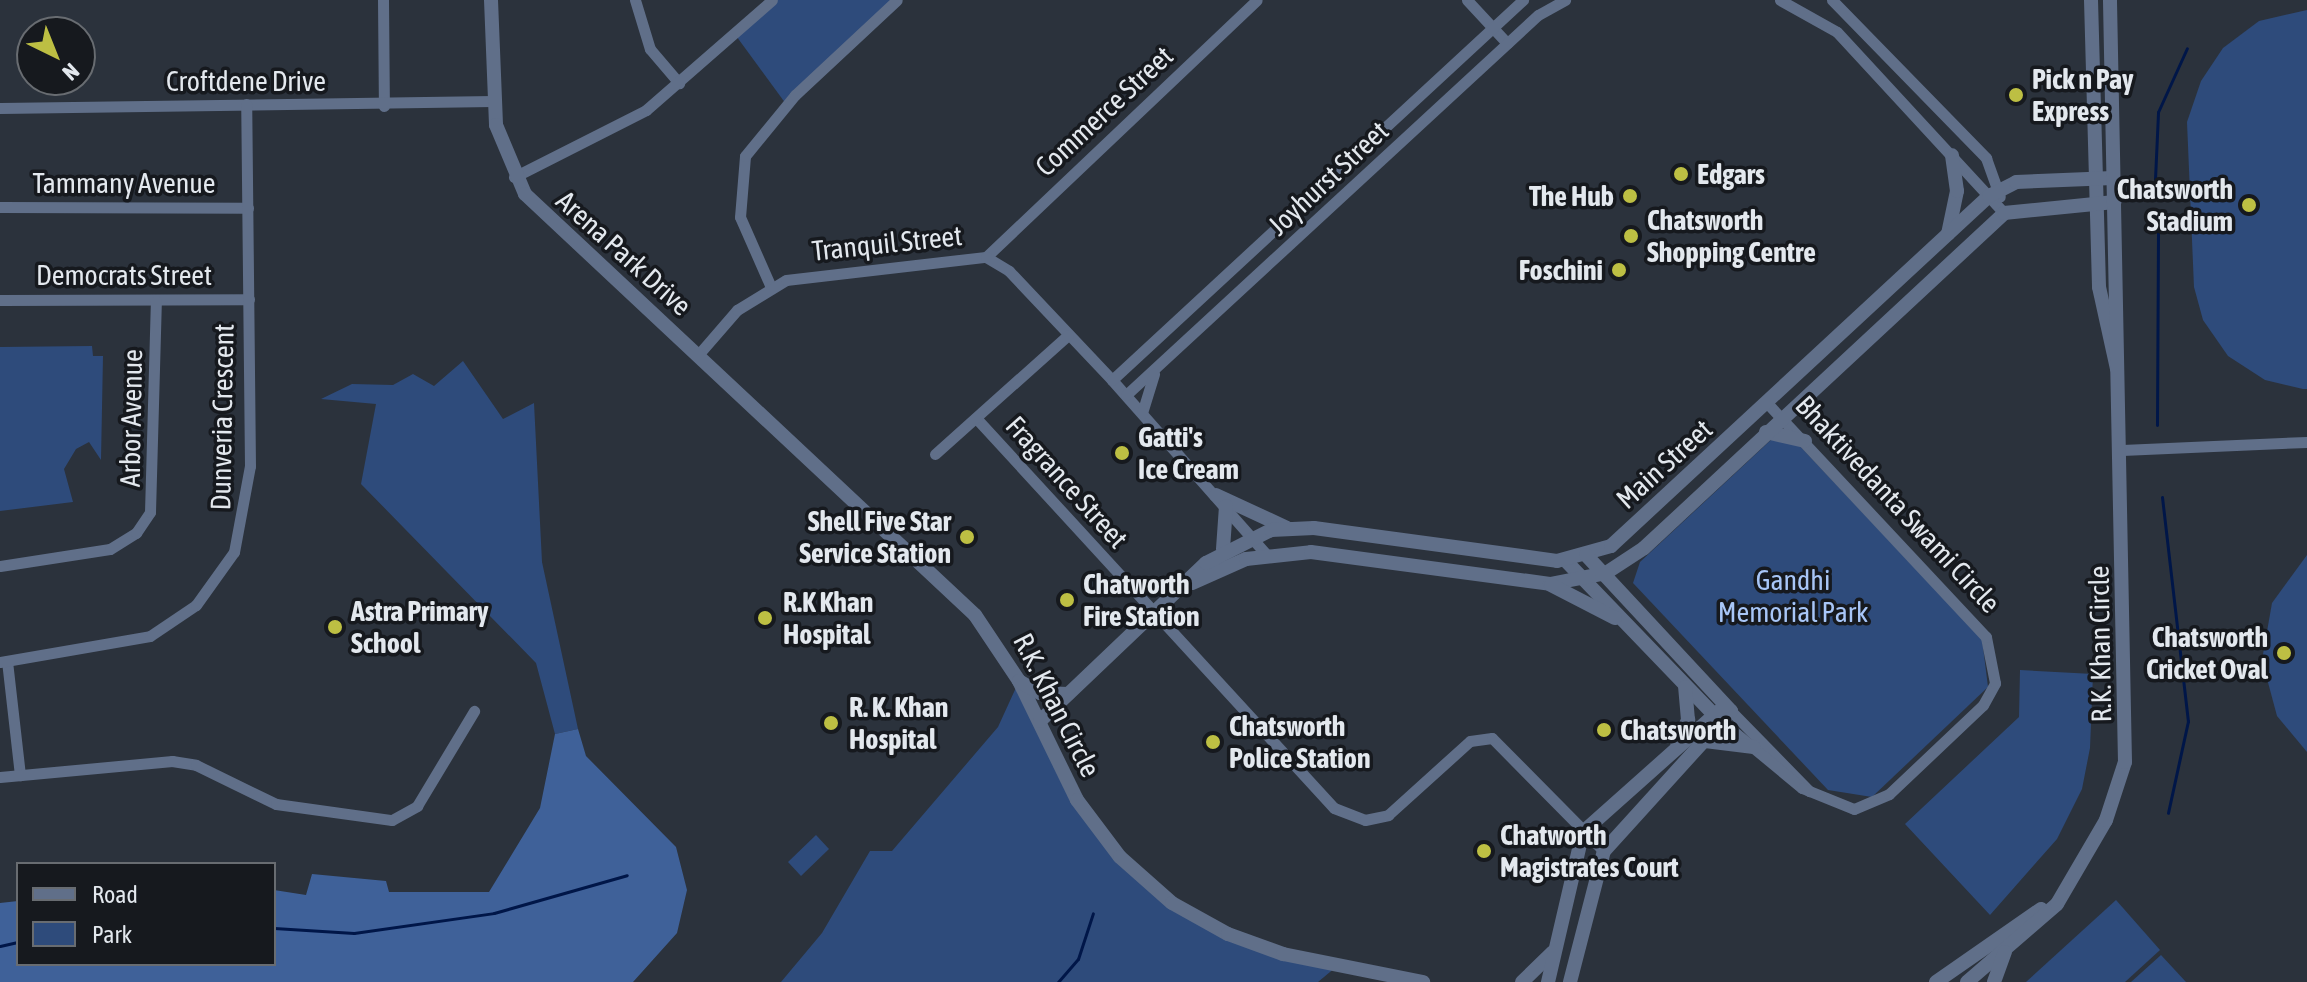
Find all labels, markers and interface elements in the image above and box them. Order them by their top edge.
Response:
north arrow [16,16,96,96]
street label: Commerce Street [1028,39,1180,183]
text: N [57,58,85,86]
place label: Pick n Pay Express [2032,62,2134,128]
street label: Croftdene Drive [166,64,326,98]
marker: Pick n Pay Express [2007,86,2025,104]
street label: Joyhurst Street [1261,114,1395,242]
place label: Edgars [1697,157,1765,191]
marker: Edgars [1672,165,1690,183]
street label: Tammany Avenue [32,166,216,200]
place label: Chatsworth Stadium [2117,172,2233,238]
place label: The Hub [1529,179,1614,213]
street label: Arena Park Drive [550,184,698,322]
marker: The Hub [1621,187,1639,205]
marker: Chatsworth Stadium [2240,196,2258,214]
place label: Chatsworth Shopping Centre [1647,203,1816,269]
street label: Tranquil Street [810,218,964,268]
marker: Chatsworth Shopping Centre [1622,227,1640,245]
place label: Foschini [1519,253,1603,287]
street label: Democrats Street [36,258,212,292]
marker: Foschini [1610,261,1628,279]
street label: Dunveria Crescent [204,323,240,511]
street label: Arbor Avenue [113,349,149,487]
street label: Bhaktivedanta Swami Circle [1789,389,2007,619]
street label: Fragrance Street [999,409,1135,555]
street label: Main Street [1609,412,1719,516]
place label: Gatti's Ice Cream [1138,420,1239,486]
marker: Gatti's Ice Cream [1113,444,1131,462]
place label: Shell Five Star Service Station [799,504,951,570]
marker: Shell Five Star Service Station [958,528,976,546]
park label: Gandhi Memorial Park [1718,563,1868,629]
street label: R.K. Khan Circle [2082,565,2118,723]
place label: Chatworth Fire Station [1083,567,1200,633]
place label: R.K Khan Hospital [783,585,873,651]
marker: Chatworth Fire Station [1058,591,1076,609]
place label: Astra Primary School [351,594,489,660]
marker: R.K Khan Hospital [754,607,776,629]
marker: Astra Primary School [326,618,344,636]
place label: Chatsworth Cricket Oval [2146,620,2268,686]
street label: R.K. Khan Circle [1006,628,1108,782]
marker: Chatsworth Cricket Oval [2275,644,2293,662]
place label: R. K. Khan Hospital [849,690,948,756]
place label: Chatsworth Police Station [1229,709,1370,775]
marker: R. K. Khan Hospital [820,712,842,734]
place label: Chatsworth [1620,713,1736,747]
marker: Chatsworth [1595,721,1613,739]
marker: Chatsworth Police Station [1204,733,1222,751]
place label: Chatworth Magistrates Court [1500,818,1678,884]
marker: Chatworth Magistrates Court [1475,842,1493,860]
legend [16,862,276,966]
text: Road [92,881,138,908]
text: Park [92,921,132,948]

